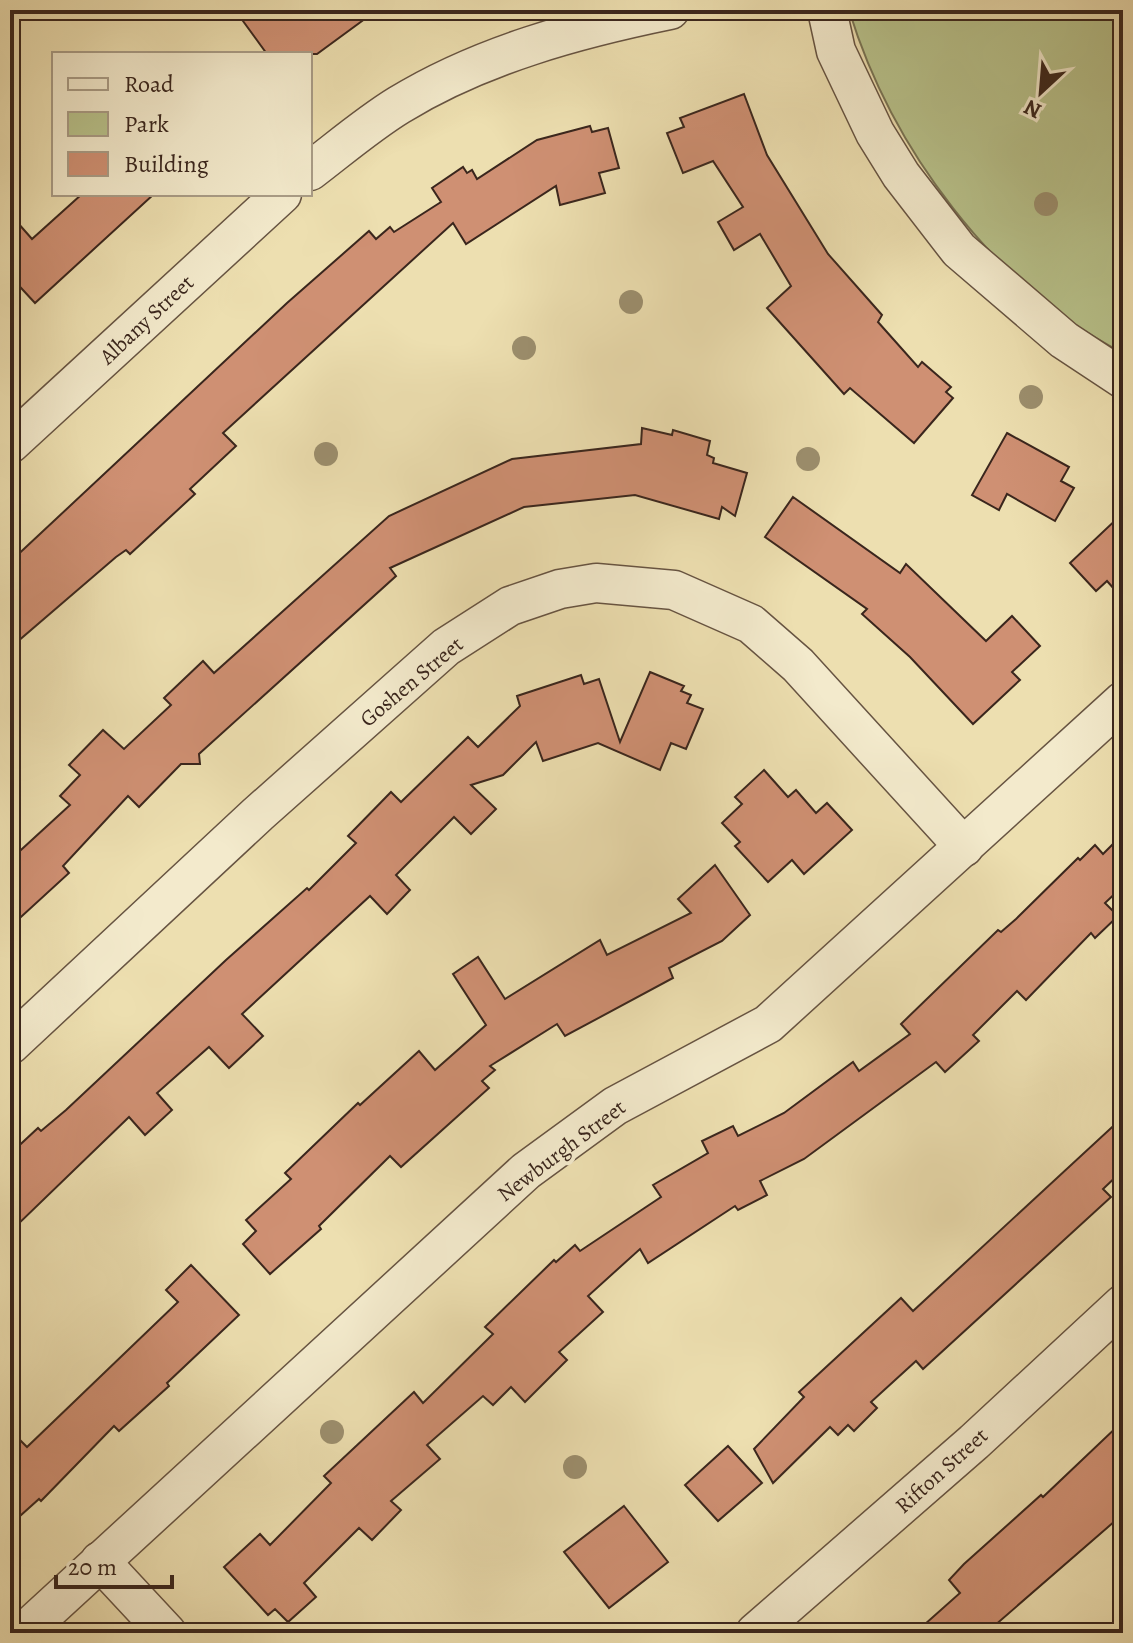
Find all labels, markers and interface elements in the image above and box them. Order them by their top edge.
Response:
legend [52,52,312,196]
north arrow [1001,52,1081,132]
text: Road [124,68,174,100]
text: N [1019,92,1046,126]
text: Park [124,108,169,140]
text: Building [124,148,209,180]
street label: Albany Street [92,268,200,372]
street label: Goshen Street [354,630,470,734]
street label: Newburgh Street [491,1093,632,1209]
street label: Rifton Street [889,1421,995,1520]
scale bar [56,1539,172,1589]
text: 20 m [68,1551,117,1583]

